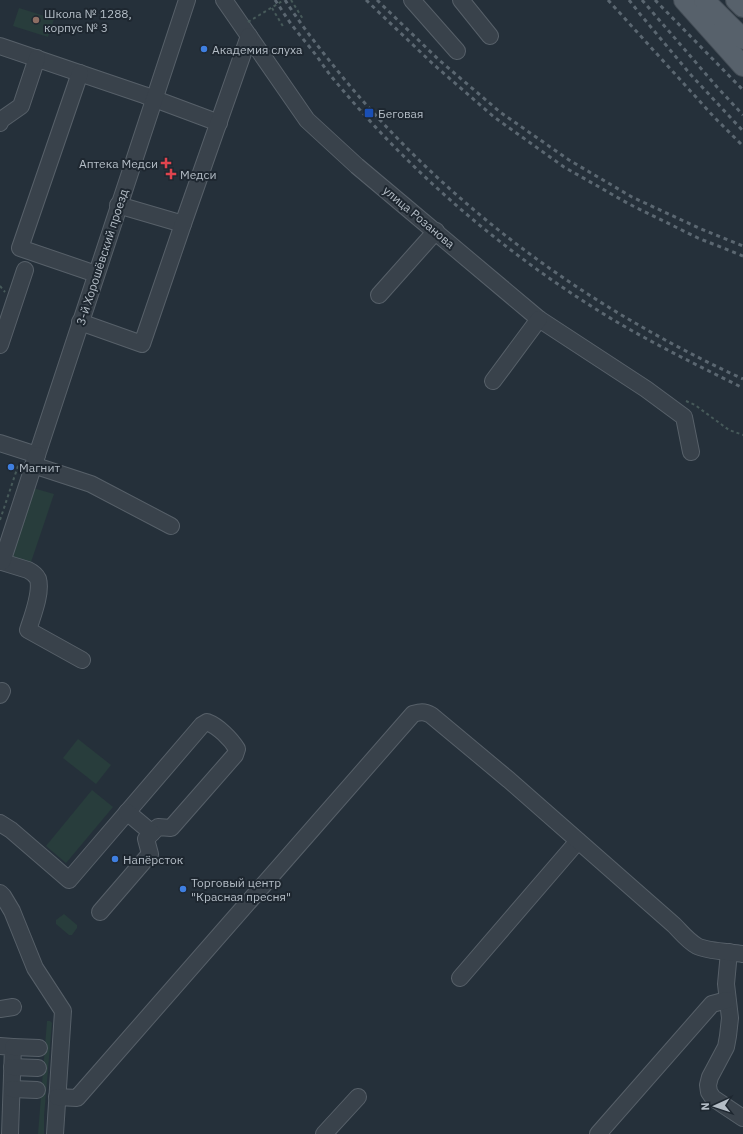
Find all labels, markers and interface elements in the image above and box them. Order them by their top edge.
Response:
place label: Школа № 1288, корпус № 3 [44,6,132,35]
marker: Школа № 1288, корпус № 3 [31,15,41,25]
place label: Академия слуха [212,42,303,57]
marker: Академия слуха [199,44,209,54]
place label: Беговая [378,106,423,121]
marker: Беговая [363,107,375,119]
place label: Аптека Медси [79,156,158,171]
marker: Аптека Медси [161,158,171,168]
place label: Медси [180,167,217,182]
marker: Медси [165,168,177,180]
street label: улица Розанова [380,183,458,252]
street label: 3-й Хорошёвский проезд [73,187,131,327]
place label: Магнит [19,460,60,475]
marker: Магнит [6,462,16,472]
place label: Напёрсток [123,852,184,867]
marker: Напёрсток [110,854,120,864]
place label: Торговый центр "Красная пресня" [191,875,291,904]
marker: Торговый центр "Красная пресня" [178,884,188,894]
north arrow [695,1086,735,1126]
text: N [698,1102,712,1111]

